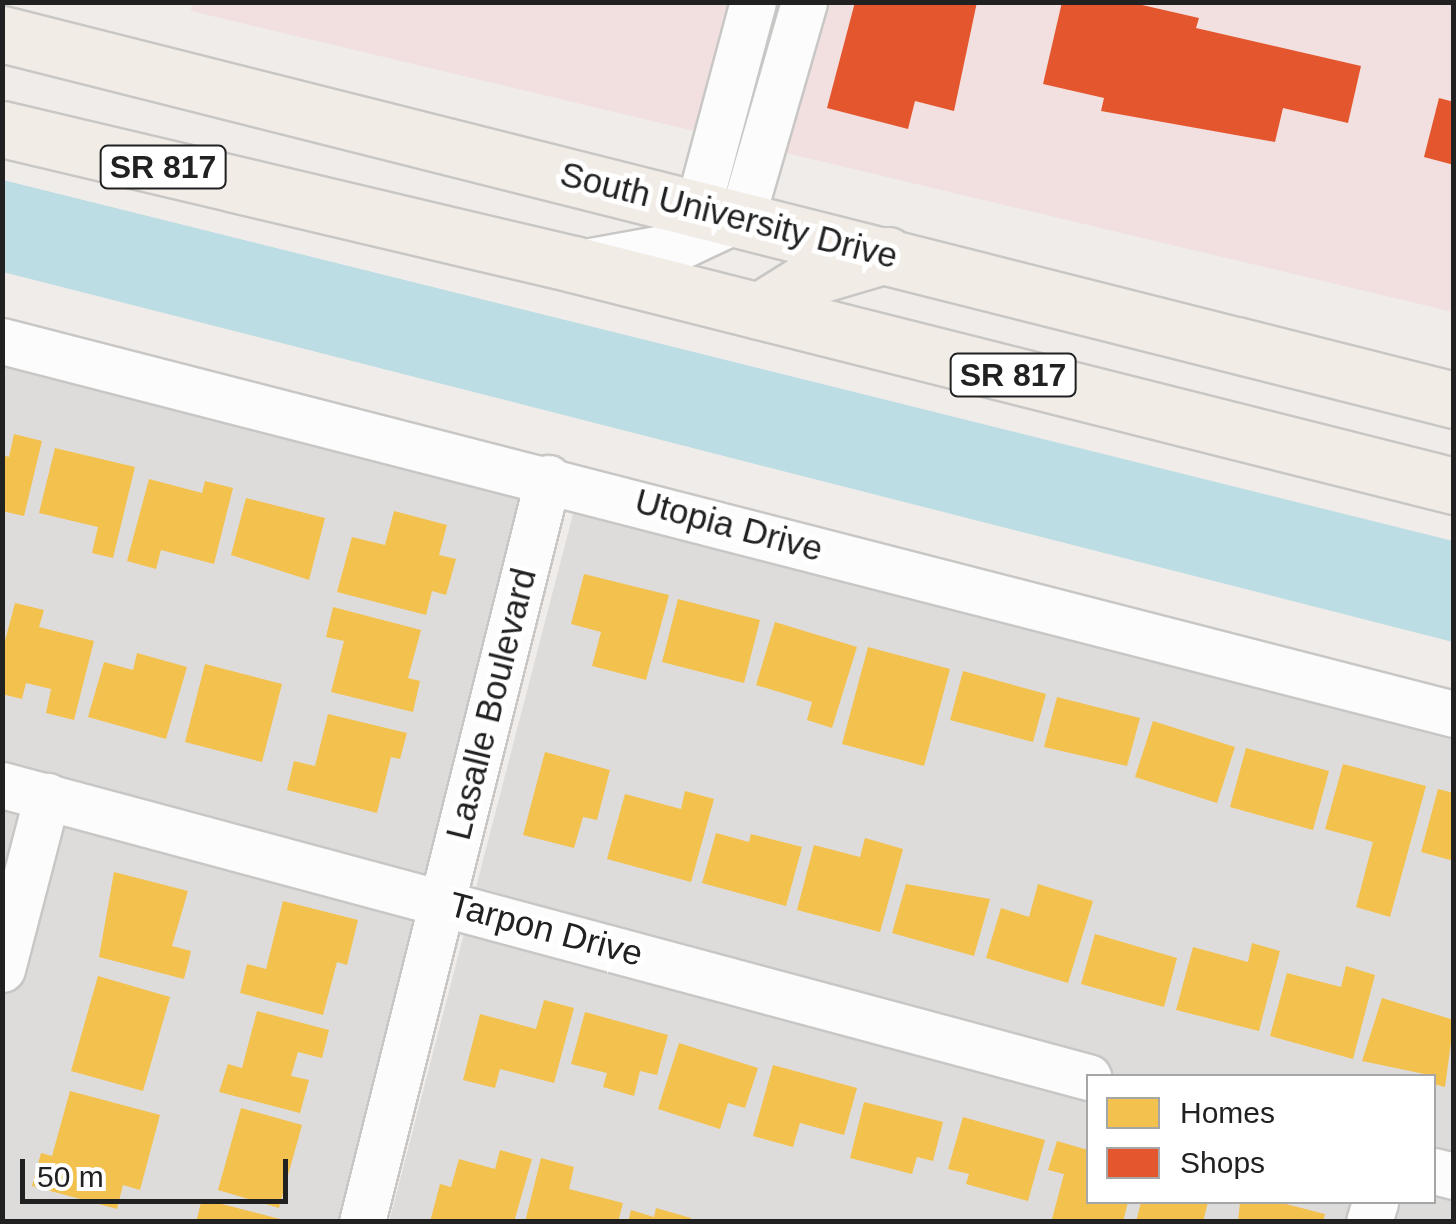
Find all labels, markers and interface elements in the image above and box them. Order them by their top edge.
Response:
road number: SR 817 [98,140,228,194]
street label: South University Drive [556,153,902,277]
road number: SR 817 [948,348,1078,402]
street label: Utopia Drive [631,480,827,570]
street label: Lasalle Boulevard [437,564,545,844]
street label: Tarpon Drive [445,883,647,975]
legend [1086,1074,1436,1204]
text: Homes [1180,1096,1275,1129]
scale bar [25,1139,292,1201]
text: Shops [1180,1146,1265,1179]
text: 50 m [37,1160,104,1193]

